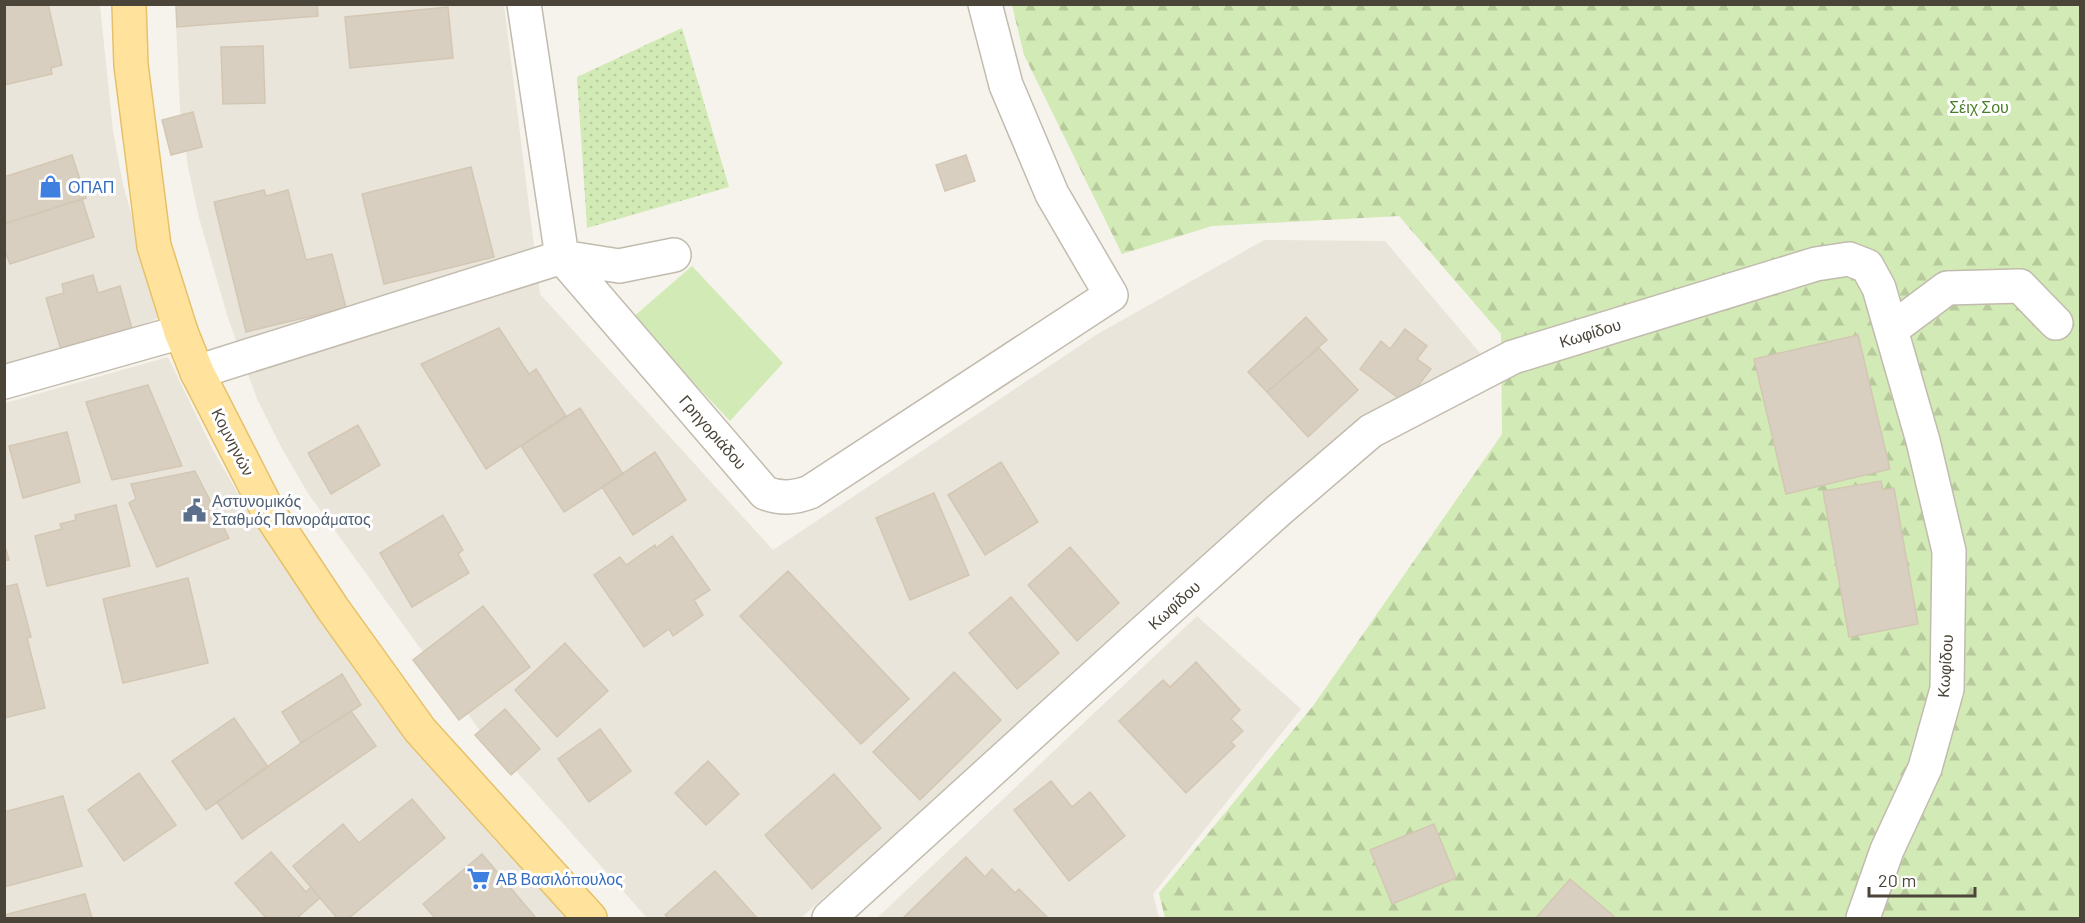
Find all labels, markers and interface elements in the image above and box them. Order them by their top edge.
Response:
park label: Σέιχ Σου [1949,97,2009,116]
shop icon: ΟΠΑΠ [37,174,63,200]
place label: ΟΠΑΠ [68,177,114,196]
street label: Κωφίδου [1557,314,1623,351]
street label: Γρηγοριάδου [676,391,751,473]
street label: Κομνηνών [208,405,259,479]
place label: Αστυνομικός Σταθμός Πανοράματος [212,491,371,528]
public building icon: Αστυνομικός Σταθμός Πανοράματος [181,497,207,523]
street label: Κωφίδου [1144,576,1204,633]
street label: Κωφίδου [1933,634,1956,698]
scale bar [1869,860,1976,898]
supermarket icon: ΑΒ Βασιλόπουλος [465,866,491,892]
place label: ΑΒ Βασιλόπουλος [496,869,623,888]
text: 20 m [1878,869,1916,891]

